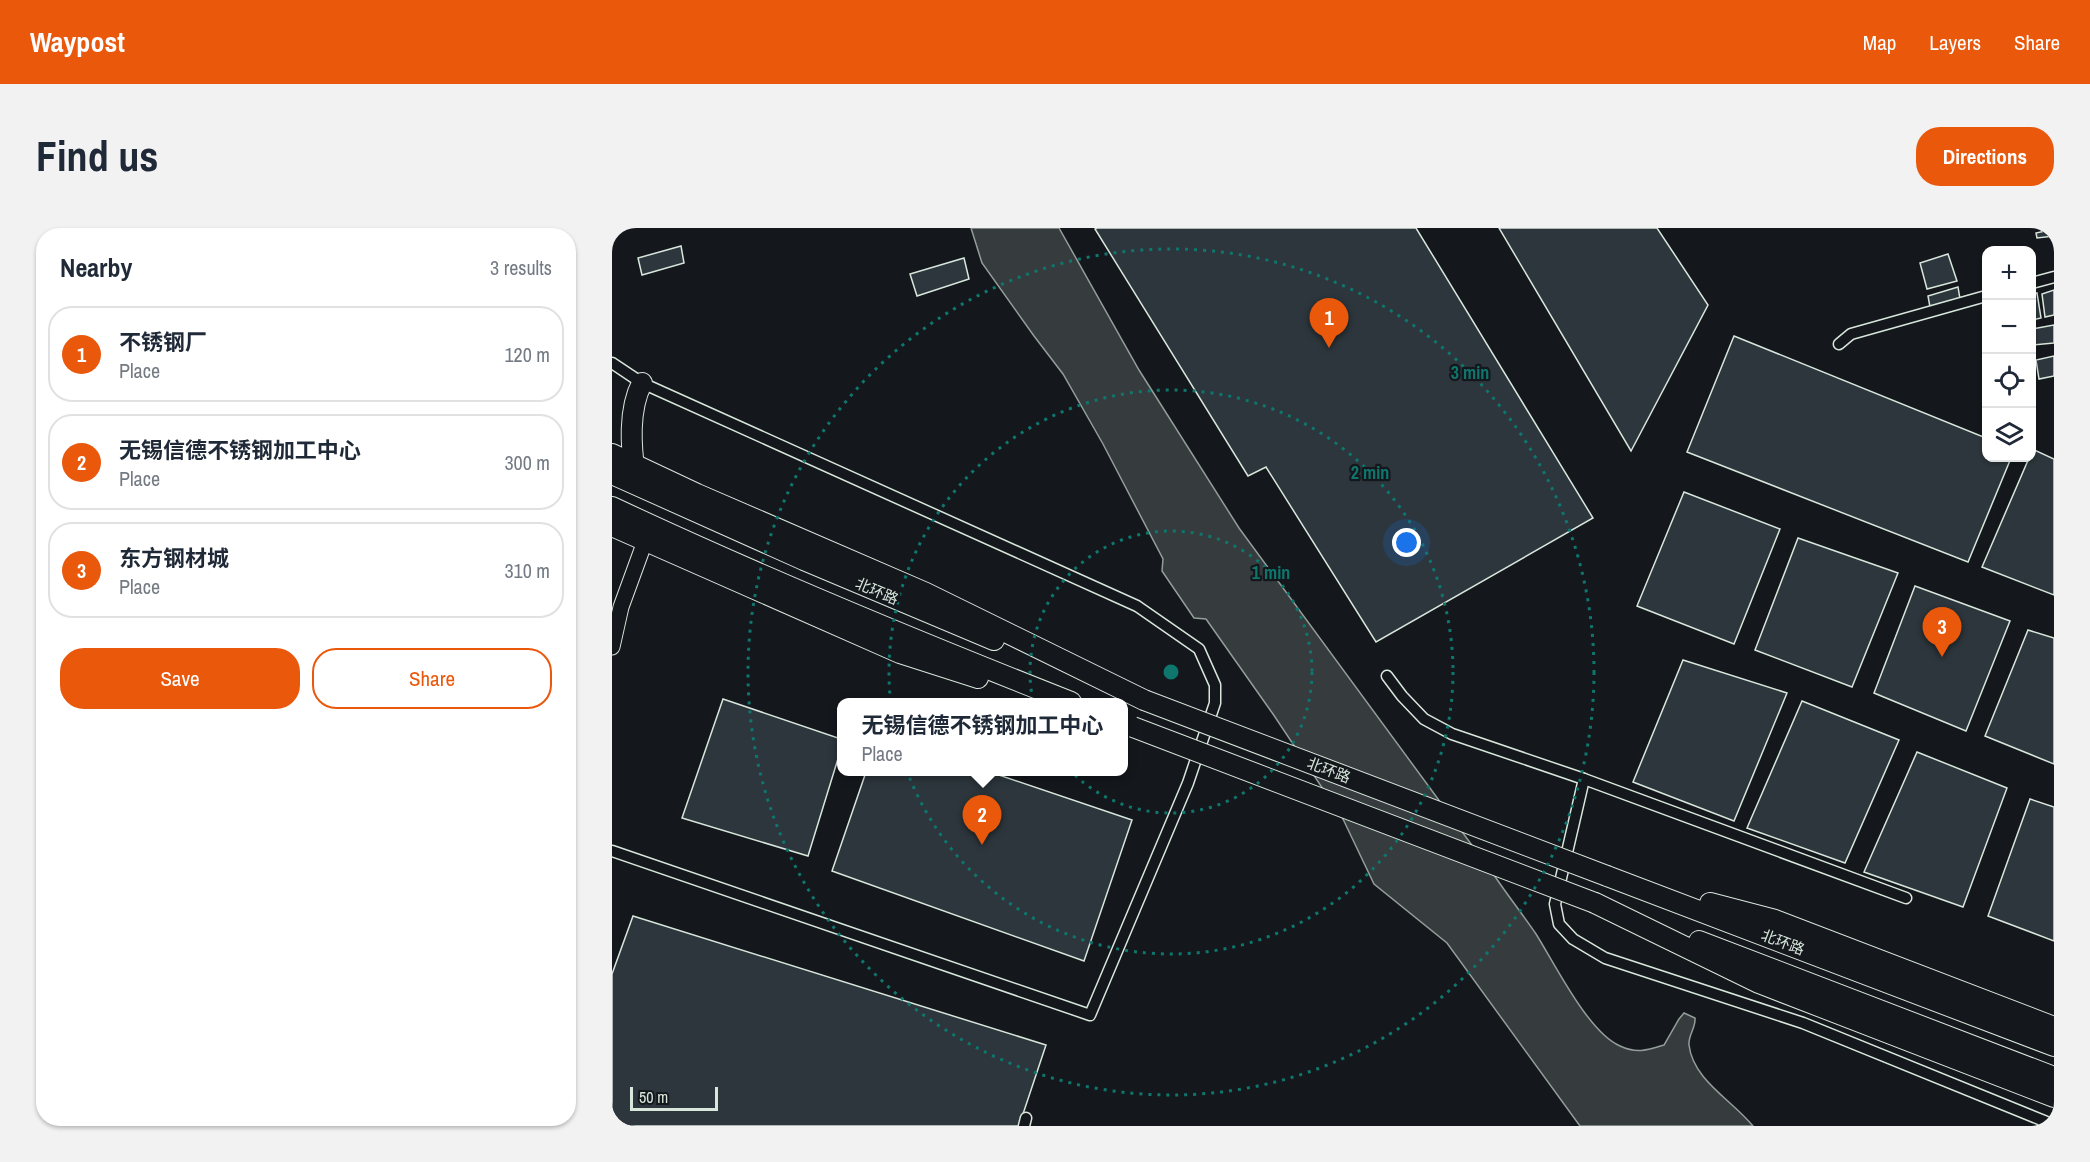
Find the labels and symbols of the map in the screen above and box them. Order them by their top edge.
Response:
pin: 1 [1310,298,1348,348]
text: 3 min [1451,360,1489,385]
text: 2 min [1351,460,1389,485]
your location [1392,528,1421,557]
text: 1 min [1252,560,1290,585]
street label: 北环路 [852,573,902,609]
pin: 3 [1922,608,1962,657]
centre of rings [1161,662,1181,682]
street label: 北环路 [1304,752,1354,788]
pin: 2 [962,796,1001,845]
street label: 北环路 [1758,924,1808,960]
scale bar [630,1084,718,1112]

